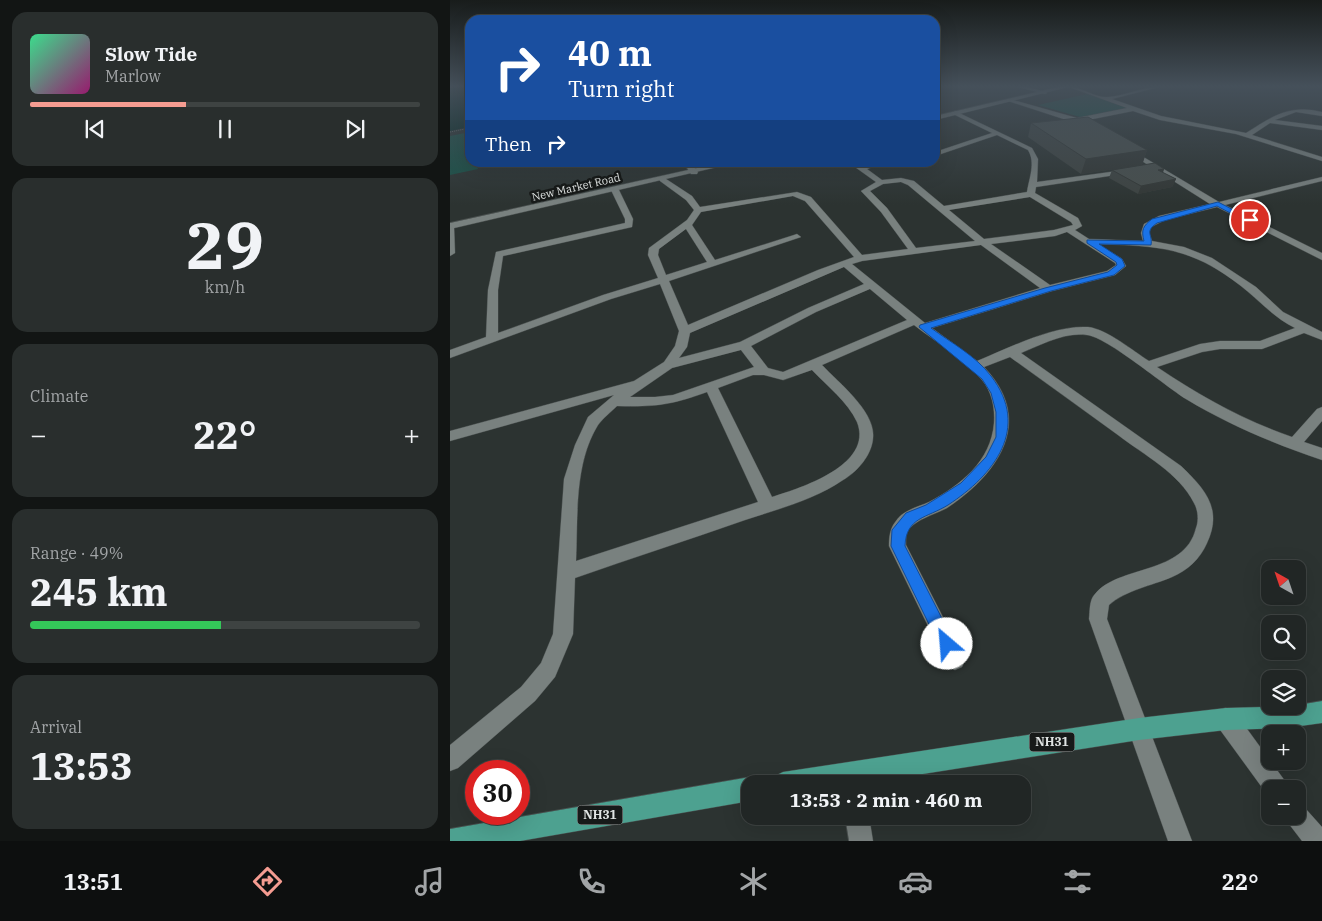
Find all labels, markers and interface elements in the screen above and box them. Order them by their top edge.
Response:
text: 40 m [568,30,652,76]
icon: right [485,35,550,100]
text: Slow Tide [105,42,197,66]
text: Marlow [105,66,161,86]
text: Turn right [568,74,675,103]
icon: previous [81,115,109,143]
icon: pause [211,115,239,143]
icon: next [341,115,369,143]
icon: right [542,130,570,158]
text: Then [485,132,532,156]
street label: New Market Road [530,170,622,204]
pin [1229,199,1271,241]
text: 29 [186,202,264,287]
icon: arrive [1236,206,1264,234]
text: km/h [205,277,245,297]
text: Climate [30,386,88,406]
text: 22° [193,410,257,459]
text: − [30,416,47,453]
text: + [403,416,420,453]
text: Range · 49% [30,543,123,563]
north arrow [1261,560,1306,605]
map controls [1261,560,1306,825]
text: 245 km [30,567,168,616]
button: search [1261,615,1306,660]
position arrow [920,617,972,669]
button: layers [1261,670,1306,715]
text: Arrival [30,717,82,737]
button: + [1261,725,1306,770]
road number: NH31 [1030,732,1074,752]
text: 13:53 [30,741,133,790]
speed limit sign: 30 [465,760,530,825]
button: − [1261,780,1306,825]
text: 13:53 · 2 min · 460 m [790,788,982,812]
road number: NH31 [578,806,622,824]
icon: directions [250,864,285,899]
icon: music [412,864,447,899]
icon: phone [574,864,609,899]
icon: climate [736,864,771,899]
icon: car [898,864,933,899]
icon: filters [1060,864,1095,899]
text: 13:51 [63,867,123,896]
text: 22° [1222,867,1258,896]

